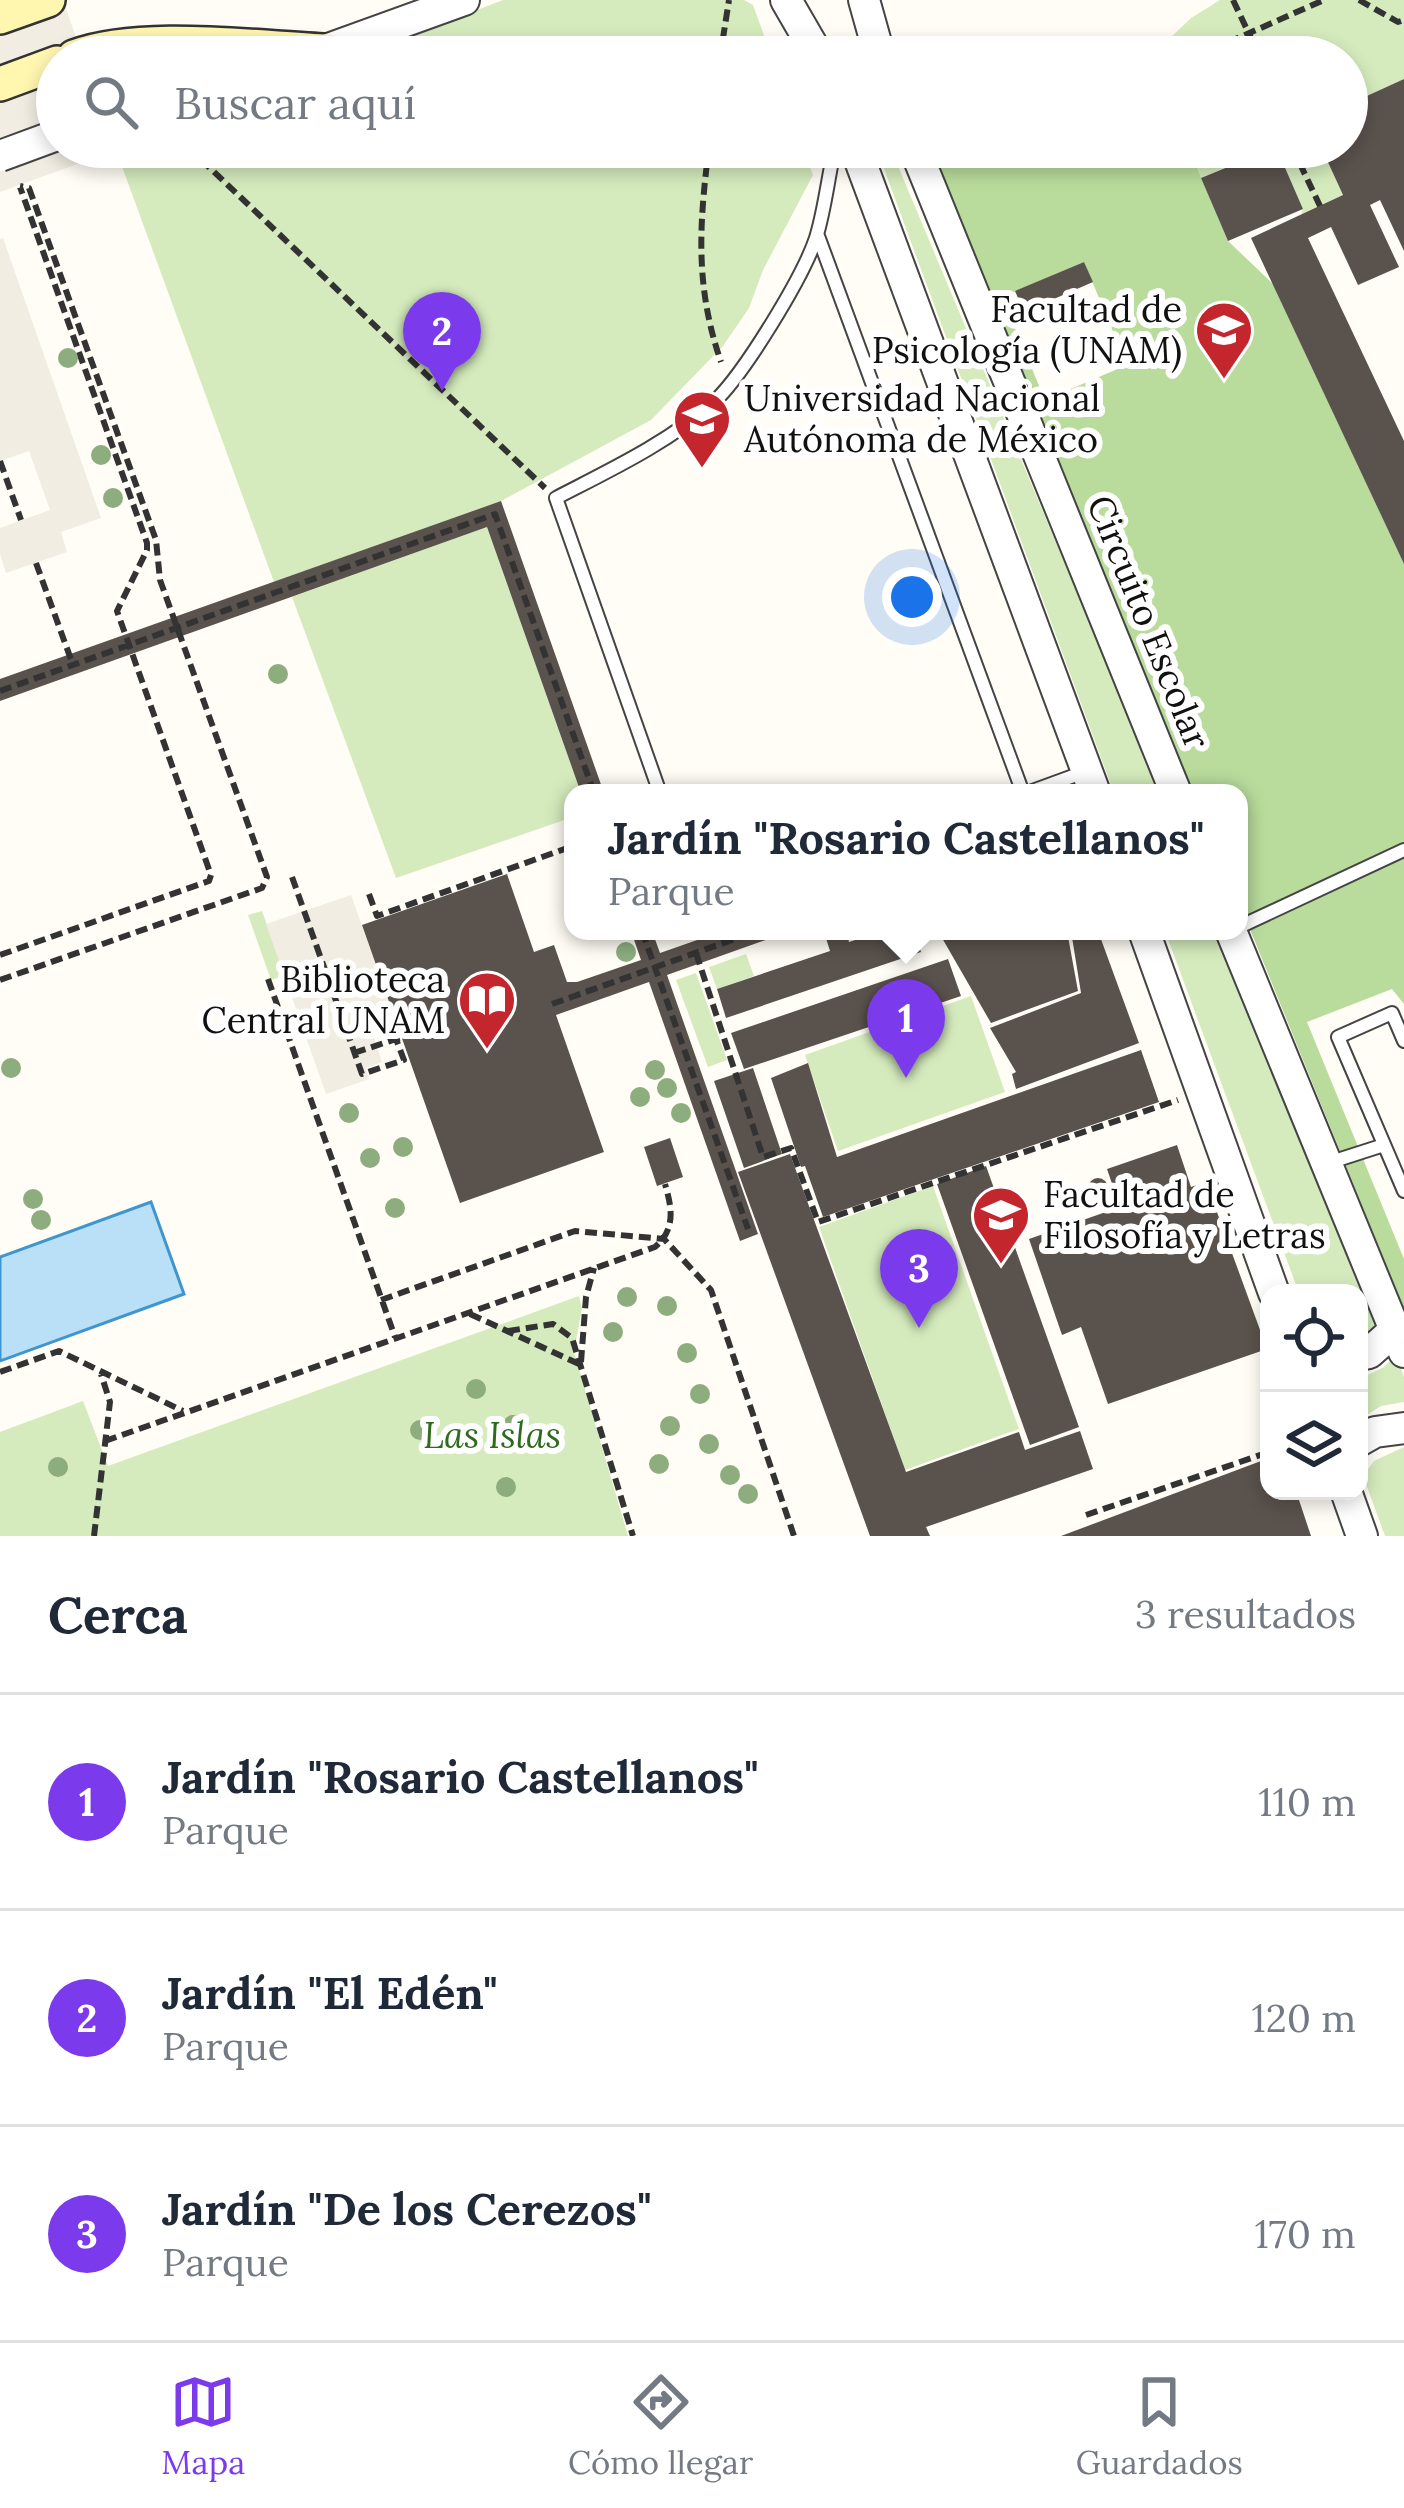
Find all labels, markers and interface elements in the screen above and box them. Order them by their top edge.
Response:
search box [36,36,1368,168]
icon: search [78,69,144,135]
text: Buscar aquí [174,74,416,131]
place label: Facultad de Psicología (UNAM) [872,286,1182,373]
pin: 2 [403,292,481,391]
school or university icon: Facultad de Psicología (UNAM) [1193,299,1255,381]
place label: Universidad Nacional Autónoma de México [743,375,1100,462]
school or university icon: Universidad Nacional Autónoma de México [671,388,733,470]
street label: Circuito Escolar [1077,488,1221,756]
your location [882,567,942,627]
popup [564,784,1248,940]
text: Jardín "Rosario Castellanos" [608,809,1204,866]
text: Parque [608,866,735,916]
place label: Biblioteca Central UNAM [202,956,445,1043]
library icon: Biblioteca Central UNAM [456,969,518,1051]
pin: 1 [867,979,945,1078]
place label: Facultad de Filosofía y Letras [1043,1171,1326,1258]
school or university icon: Facultad de Filosofía y Letras [970,1184,1032,1266]
pin: 3 [880,1229,958,1328]
map controls [1260,1284,1368,1500]
button: locate [1260,1284,1368,1392]
button: layers [1260,1392,1368,1500]
park label: Las Islas [423,1412,561,1458]
text: Cerca [48,1582,188,1647]
text: 3 resultados [1135,1589,1356,1639]
text: Jardín "Rosario Castellanos" [162,1748,759,1805]
text: 1 [79,1777,95,1827]
text: 110 m [1258,1777,1356,1827]
text: Parque [162,1805,289,1855]
text: Jardín "El Edén" [162,1964,498,2021]
text: 2 [77,1993,97,2043]
text: 120 m [1252,1993,1356,2043]
text: Parque [162,2021,289,2071]
text: Jardín "De los Cerezos" [162,2180,652,2237]
text: 3 [76,2209,98,2259]
text: 170 m [1254,2209,1356,2259]
text: Parque [162,2237,289,2287]
tab: Mapa [161,2369,245,2483]
tab: Cómo llegar [568,2369,753,2483]
tab: Guardados [1076,2369,1243,2483]

